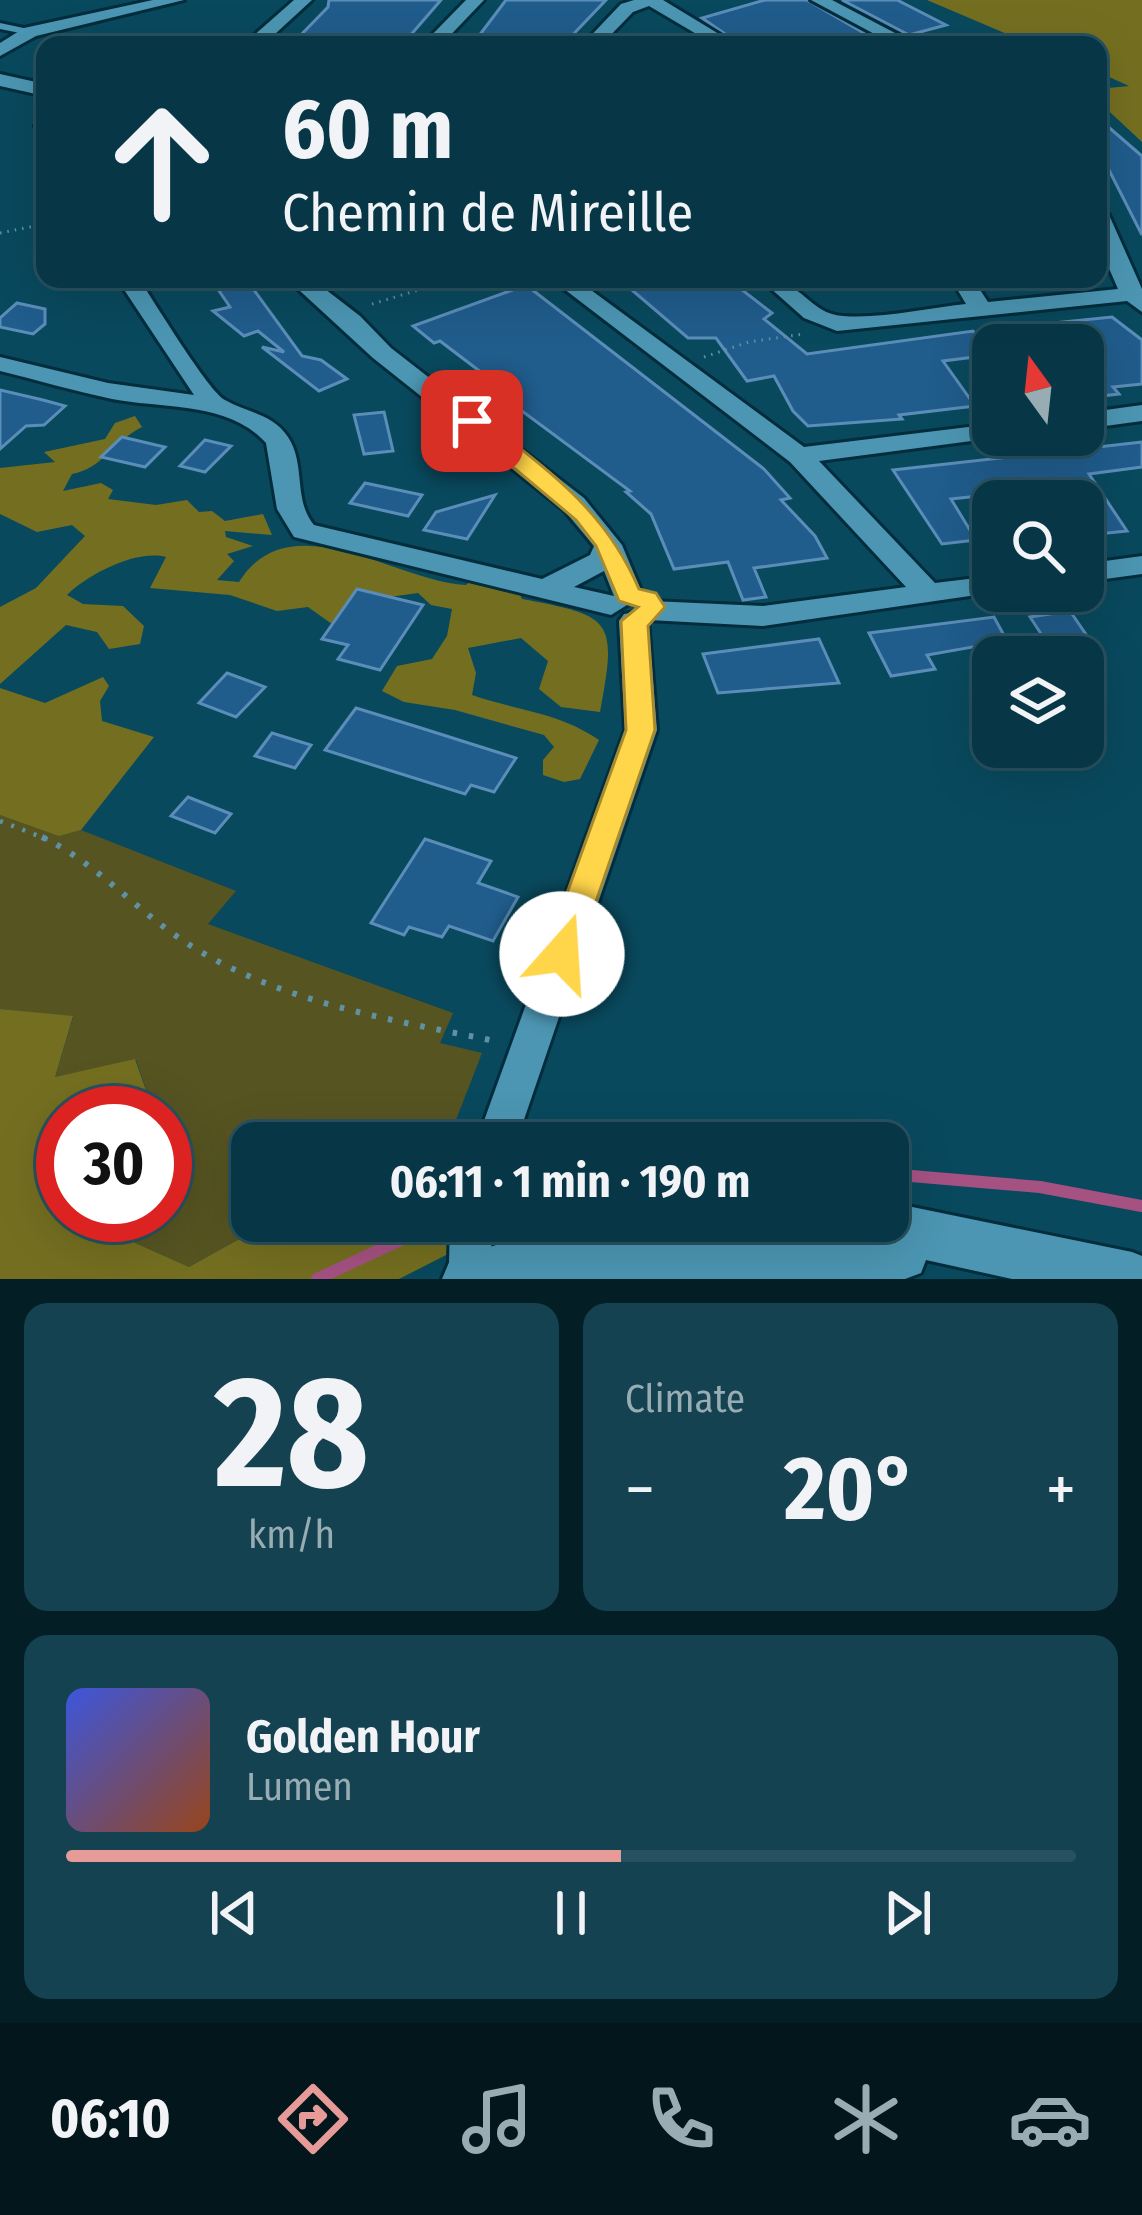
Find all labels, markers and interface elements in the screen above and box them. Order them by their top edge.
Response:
text: 60 m [282,79,453,180]
icon: ahead [84,84,240,240]
text: Chemin de Mireille [282,181,693,245]
north arrow [972,324,1104,456]
map controls [972,324,1104,768]
pin [421,370,523,472]
icon: arrive [439,388,505,454]
button: search [972,480,1104,612]
button: layers [972,636,1104,768]
position arrow [499,891,625,1017]
speed limit sign: 30 [36,1086,192,1242]
text: 06:11 · 1 min · 190 m [390,1155,750,1209]
text: 28 [214,1340,369,1527]
text: Climate [625,1376,745,1422]
text: 20° [784,1435,917,1543]
text: − [625,1450,655,1529]
text: + [1046,1450,1076,1529]
text: km/h [248,1512,335,1558]
text: Golden Hour [246,1710,480,1764]
text: Lumen [246,1764,353,1810]
icon: previous [201,1880,267,1946]
icon: pause [538,1880,604,1946]
icon: next [875,1880,941,1946]
icon: directions [271,2077,355,2161]
icon: music [455,2077,539,2161]
icon: phone [639,2077,723,2161]
icon: climate [824,2077,908,2161]
icon: car [1008,2077,1092,2161]
text: 06:10 [50,2087,171,2151]

